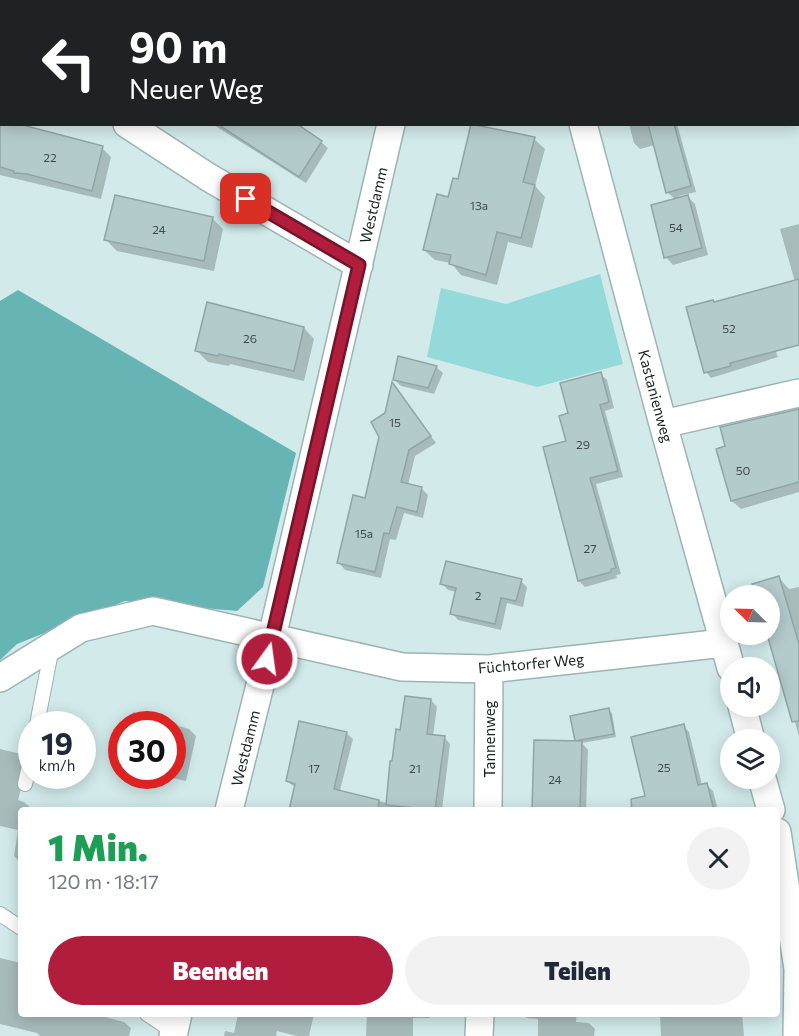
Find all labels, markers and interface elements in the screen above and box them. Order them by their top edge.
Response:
text: 90 m [129,20,228,72]
icon: left [30,24,108,102]
text: Neuer Weg [129,72,263,105]
house number: 22 [43,150,57,164]
street label: Westdamm [355,165,391,245]
pin [220,173,271,224]
icon: arrive [229,182,262,215]
house number: 13a [470,198,488,212]
house number: 54 [669,220,683,234]
house number: 24 [152,222,166,236]
house number: 52 [722,321,736,335]
house number: 26 [243,331,257,345]
street label: Kastanienweg [635,348,677,444]
house number: 15 [389,415,401,429]
house number: 29 [576,437,590,451]
house number: 50 [736,463,751,477]
house number: 15a [355,526,373,540]
house number: 27 [584,541,596,555]
north arrow [720,585,780,645]
map controls [720,585,780,789]
house number: 2 [475,588,482,602]
position arrow [235,627,299,691]
street label: Füchtorfer Weg [477,649,585,677]
button: sound [720,657,780,717]
street label: Tannenweg [480,700,498,778]
street label: Westdamm [227,708,263,788]
speed limit sign: 30 [108,711,186,789]
text: 19 [41,724,73,761]
button: layers [720,729,780,789]
text: km/h [39,756,75,774]
house number: 25 [657,760,671,774]
house number: 17 [308,761,320,775]
house number: 21 [409,761,421,775]
house number: 24 [548,772,562,786]
text: 1 Min. [48,824,148,868]
button: close [687,827,750,890]
text: 120 m · 18:17 [48,869,159,893]
button: Beenden [48,936,393,1005]
button: Teilen [405,936,750,1005]

